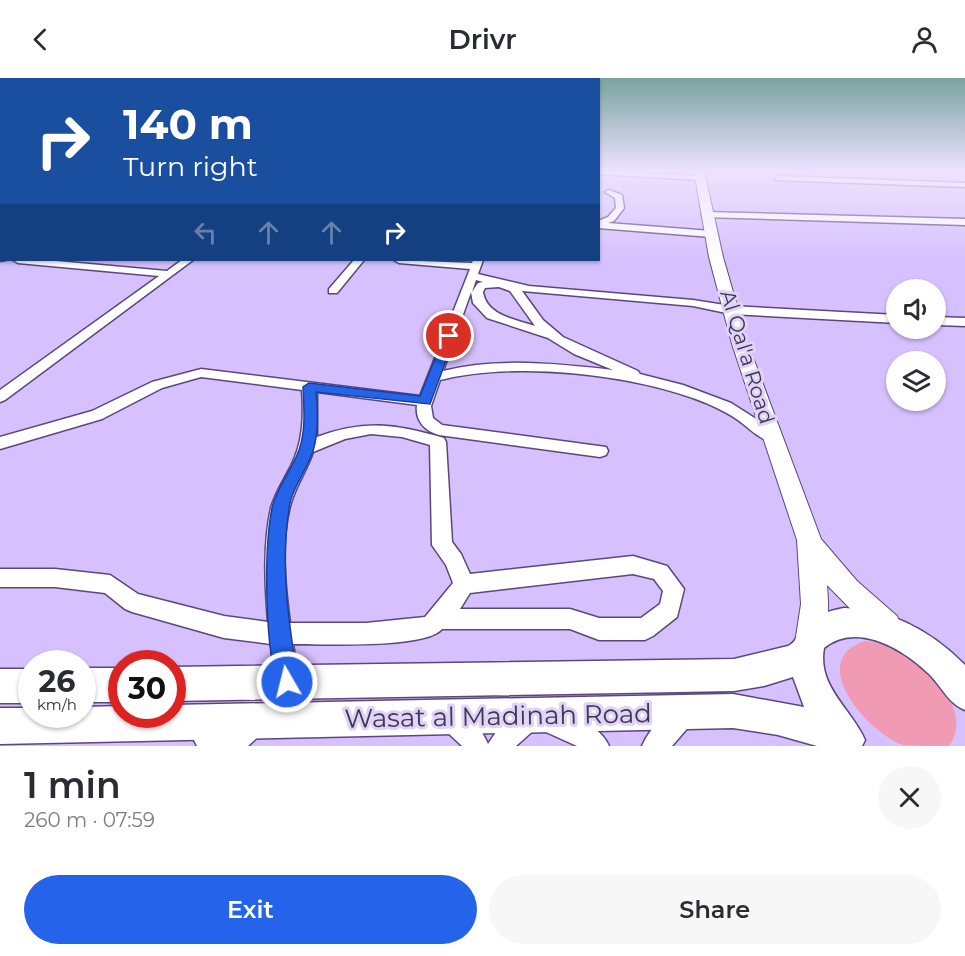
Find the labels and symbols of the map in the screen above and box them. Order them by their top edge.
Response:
street label: Al Qal'a Road [715,287,780,427]
pin [423,310,474,361]
speed limit sign: 30 [108,650,186,728]
position arrow [255,650,319,714]
street label: Wasat al Madinah Road [344,697,652,735]

